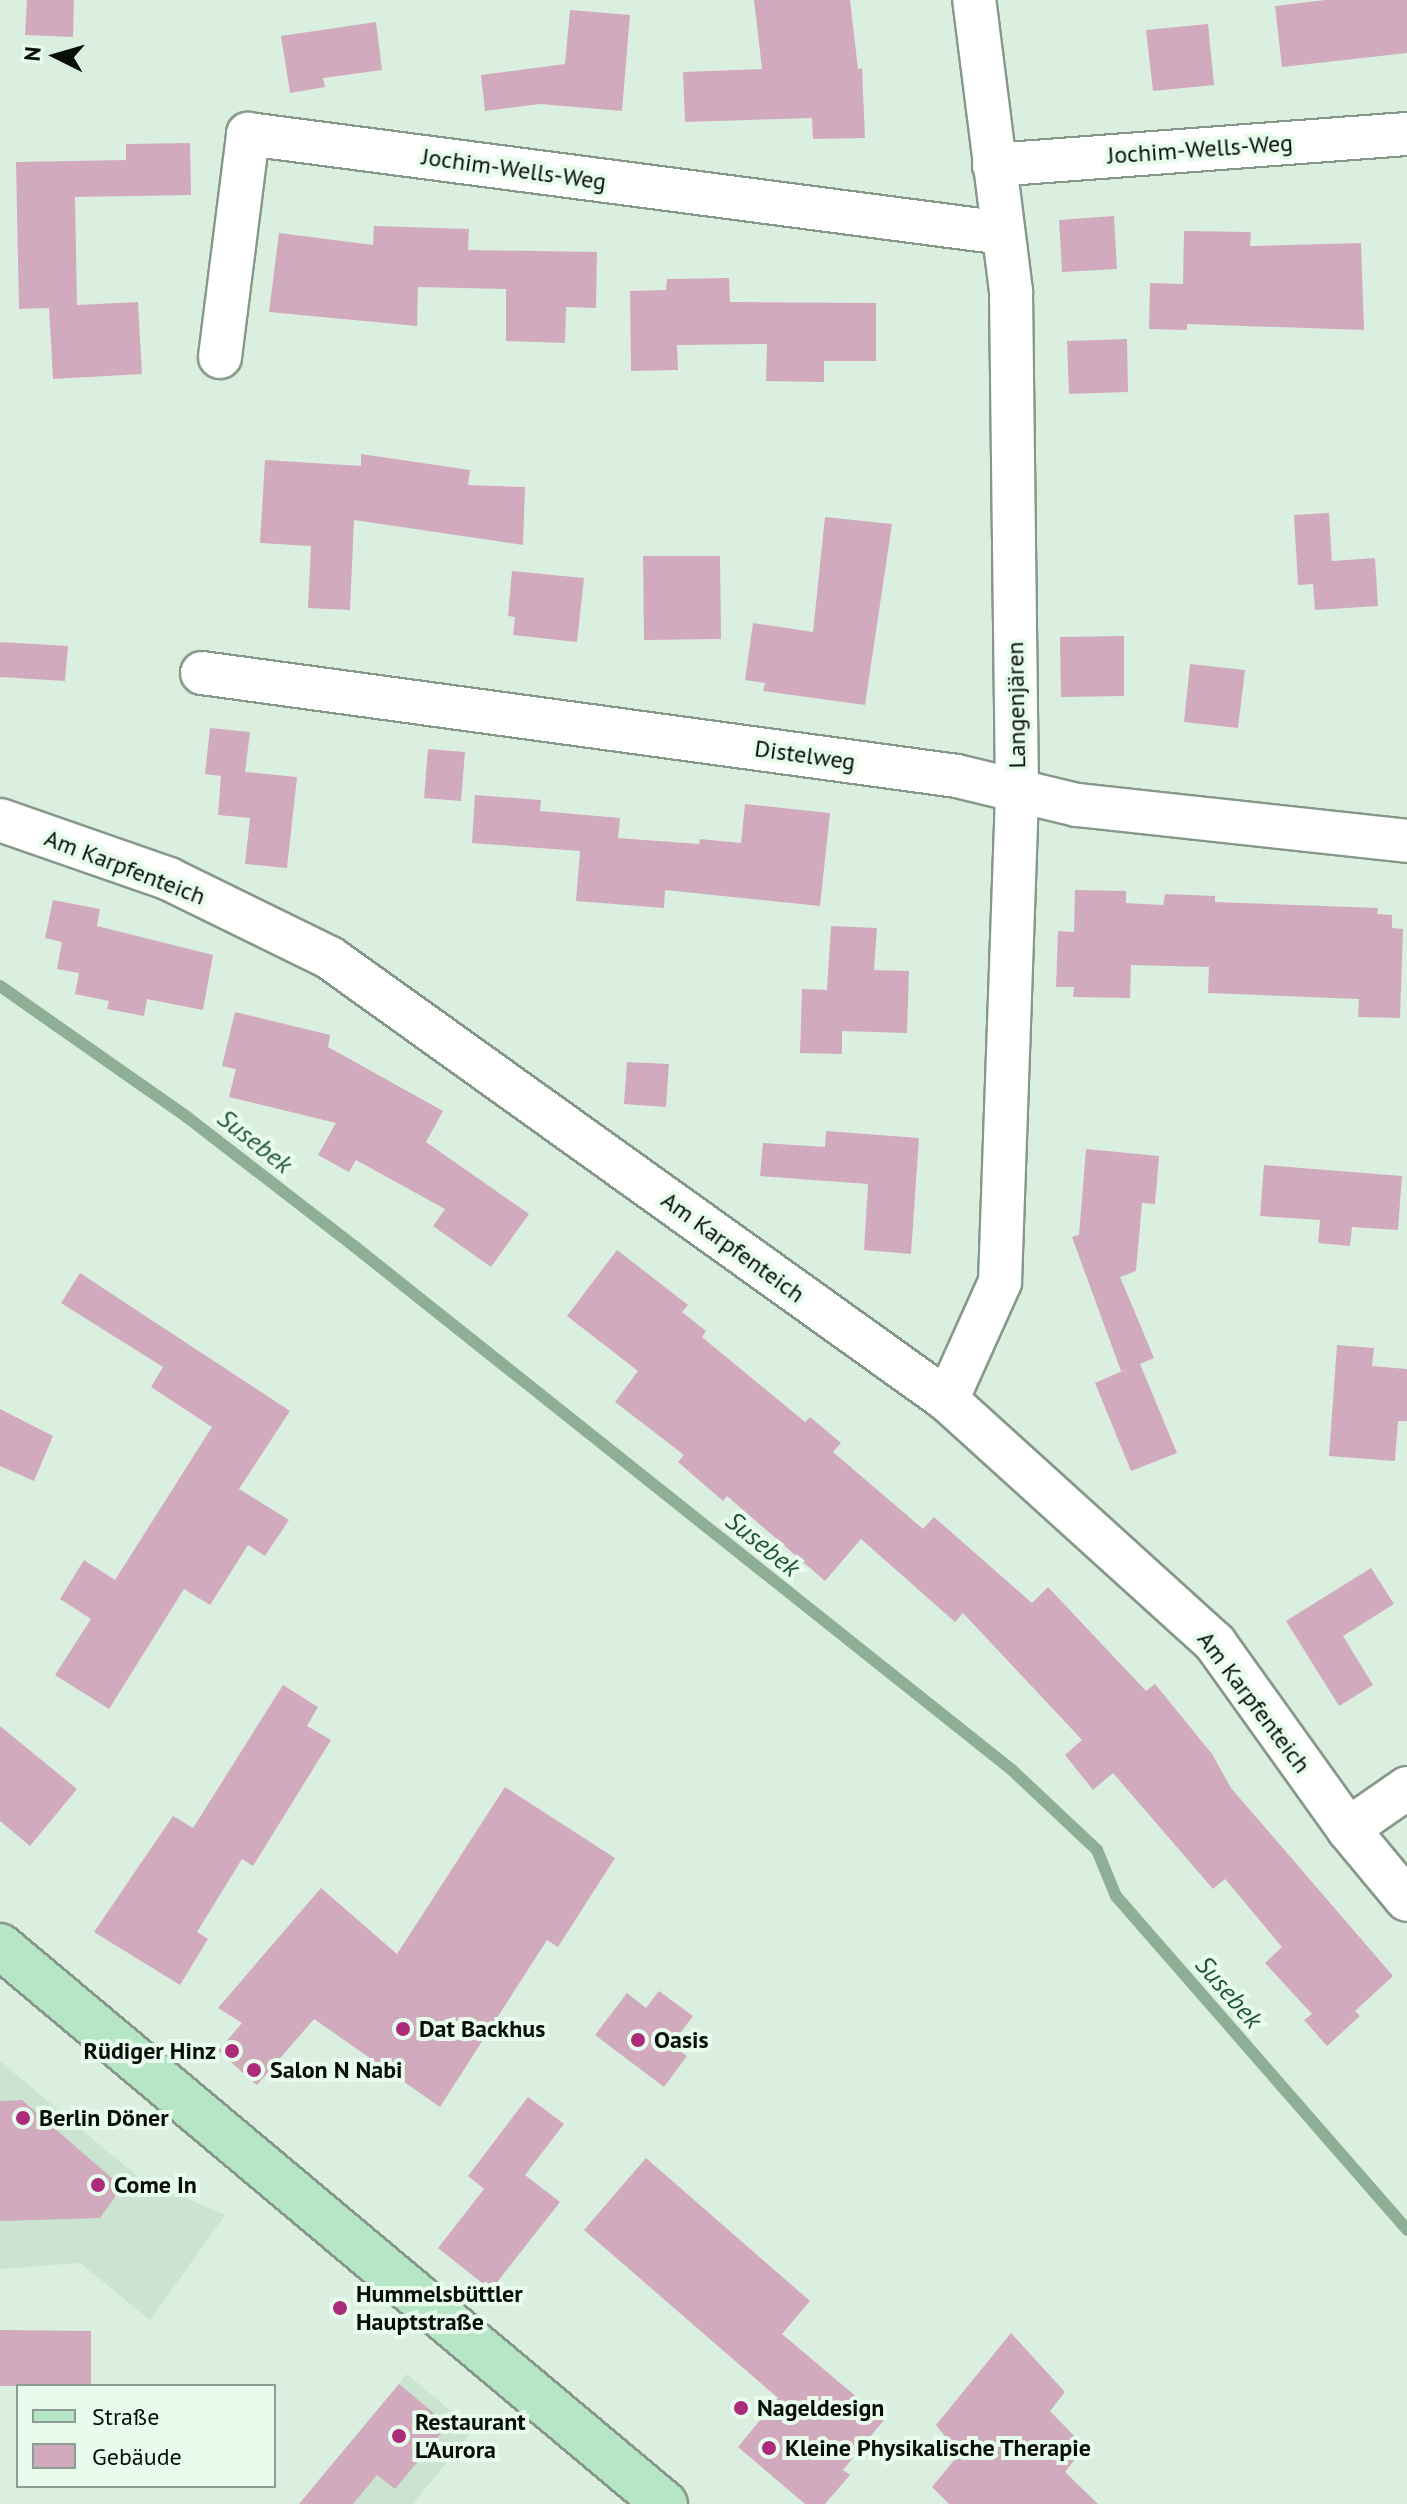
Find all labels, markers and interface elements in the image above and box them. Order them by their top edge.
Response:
north arrow [16,16,96,96]
text: N [18,45,47,62]
street label: Jochim-Wells-Weg [1106,128,1294,170]
street label: Jochim-Wells-Weg [420,142,608,196]
street label: Langenjären [1000,641,1032,769]
street label: Distelweg [753,734,857,776]
street label: Am Karpfenteich [41,823,209,911]
water label: Susebek [211,1102,299,1180]
street label: Am Karpfenteich [656,1185,810,1309]
water label: Susebek [720,1505,806,1583]
street label: Am Karpfenteich [1191,1626,1317,1778]
water label: Susebek [1189,1949,1269,2035]
place label: Dat Backhus [419,2015,545,2043]
marker: Dat Backhus [394,2020,412,2038]
place label: Oasis [654,2026,709,2054]
marker: Oasis [629,2031,647,2049]
place label: Rüdiger Hinz [84,2037,216,2065]
marker: Rüdiger Hinz [223,2042,241,2060]
place label: Salon N Nabi [270,2056,403,2084]
marker: Salon N Nabi [245,2061,263,2079]
place label: Berlin Döner [39,2104,169,2132]
marker: Berlin Döner [14,2109,32,2127]
place label: Come In [114,2171,197,2199]
marker: Come In [89,2176,107,2194]
place label: Hummelsbüttler Hauptstraße [356,2280,523,2336]
marker: Hummelsbüttler Hauptstraße [331,2299,349,2317]
legend [16,2384,276,2488]
place label: Nageldesign [757,2394,884,2422]
marker: Nageldesign [732,2399,750,2417]
text: Straße [92,2401,159,2432]
place label: Restaurant L'Aurora [415,2408,526,2464]
marker: Restaurant L'Aurora [390,2427,408,2445]
place label: Kleine Physikalische Therapie [785,2434,1092,2462]
marker: Kleine Physikalische Therapie [760,2439,778,2457]
text: Gebäude [92,2441,182,2472]

